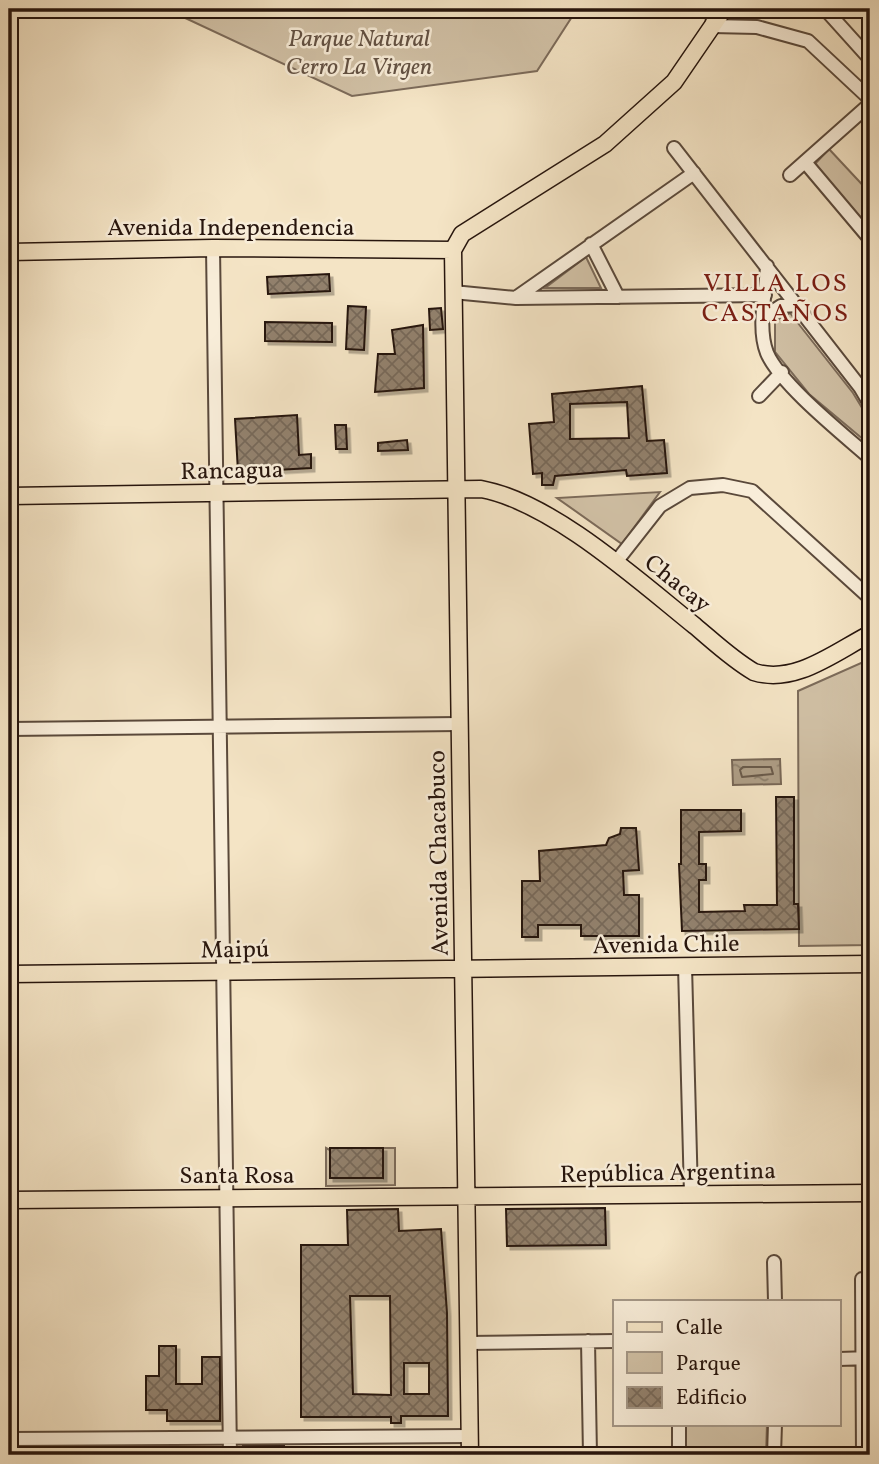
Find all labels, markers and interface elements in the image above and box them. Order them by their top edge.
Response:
park label: Parque Natural Cerro La Virgen [286,23,432,85]
street label: Avenida Independencia [107,212,355,246]
district label: VILLA LOS CASTAÑOS [702,266,850,332]
street label: Rancagua [180,454,284,490]
street label: Chacay [636,547,717,622]
street label: Avenida Chacabuco [421,750,459,956]
street label: Avenida Chile [592,928,740,964]
street label: Maipú [200,933,270,969]
street label: República Argentina [560,1155,776,1193]
street label: Santa Rosa [179,1160,295,1194]
legend [613,1300,840,1426]
text: Calle [676,1314,723,1343]
text: Parque [676,1350,741,1379]
text: Edificio [676,1384,747,1413]

